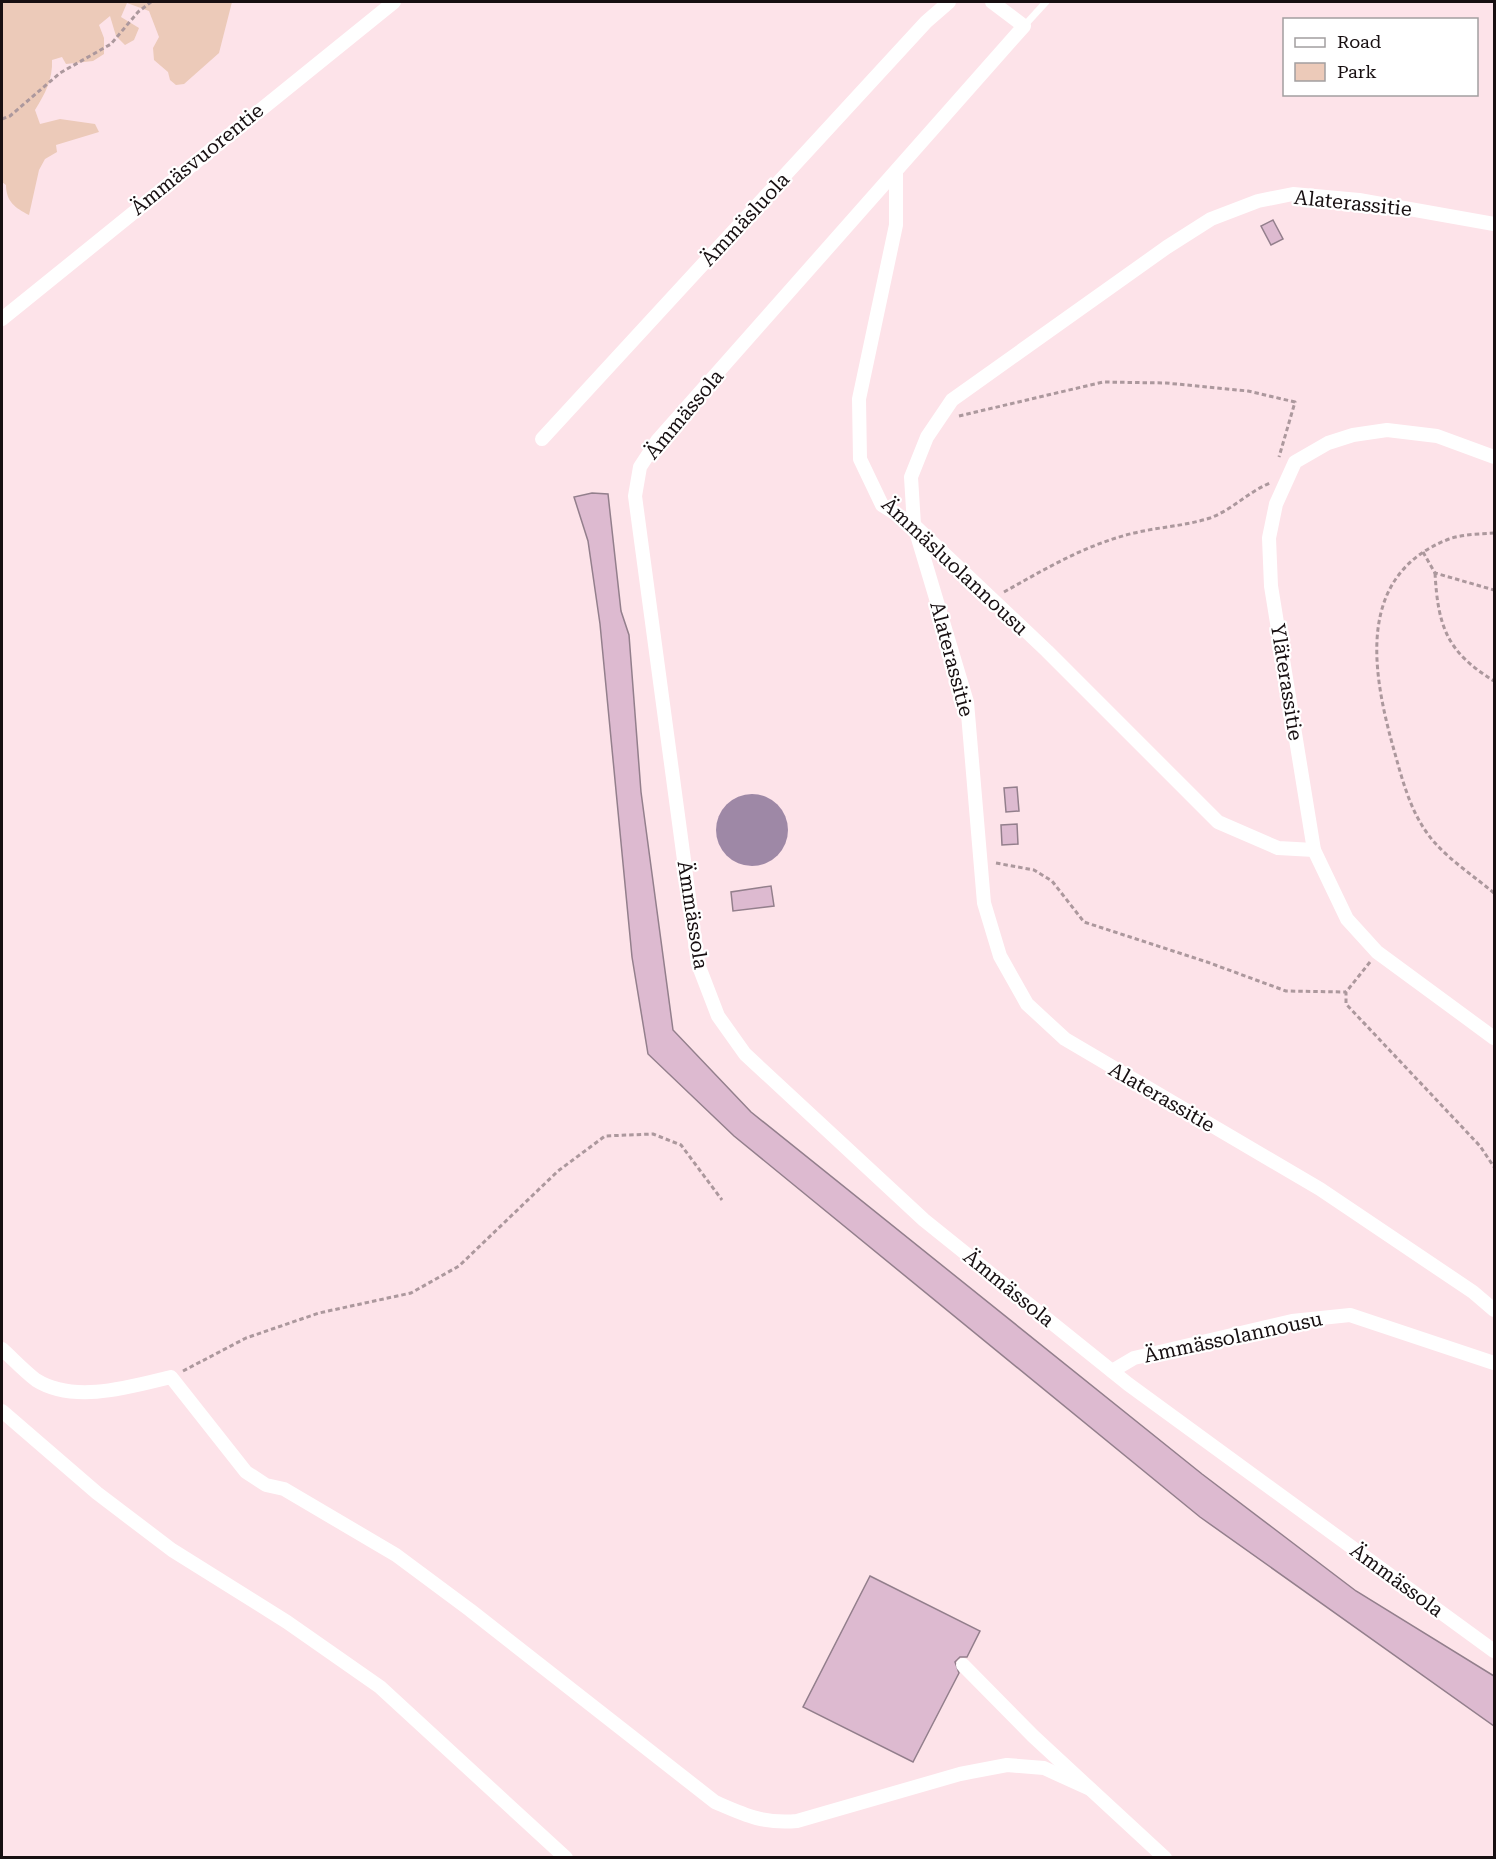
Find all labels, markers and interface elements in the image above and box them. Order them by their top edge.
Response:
legend [1283,18,1478,96]
text: Road [1337,31,1382,52]
text: Park [1337,61,1377,82]
street label: Ämmäsvuorentie [126,98,268,220]
street label: Ämmäsluola [696,167,794,271]
street label: Alaterassitie [1293,185,1413,221]
street label: Ämmässola [640,364,728,464]
street label: Ämmäsluolannousu [877,492,1033,640]
street label: Alaterassitie [925,599,979,719]
street label: Yläterassitie [1266,622,1308,742]
street label: Ämmässola [673,859,713,971]
street label: Alaterassitie [1105,1057,1219,1137]
street label: Ämmässola [959,1244,1059,1332]
street label: Ämmässolannousu [1142,1306,1325,1368]
street label: Ämmässola [1346,1538,1448,1622]

